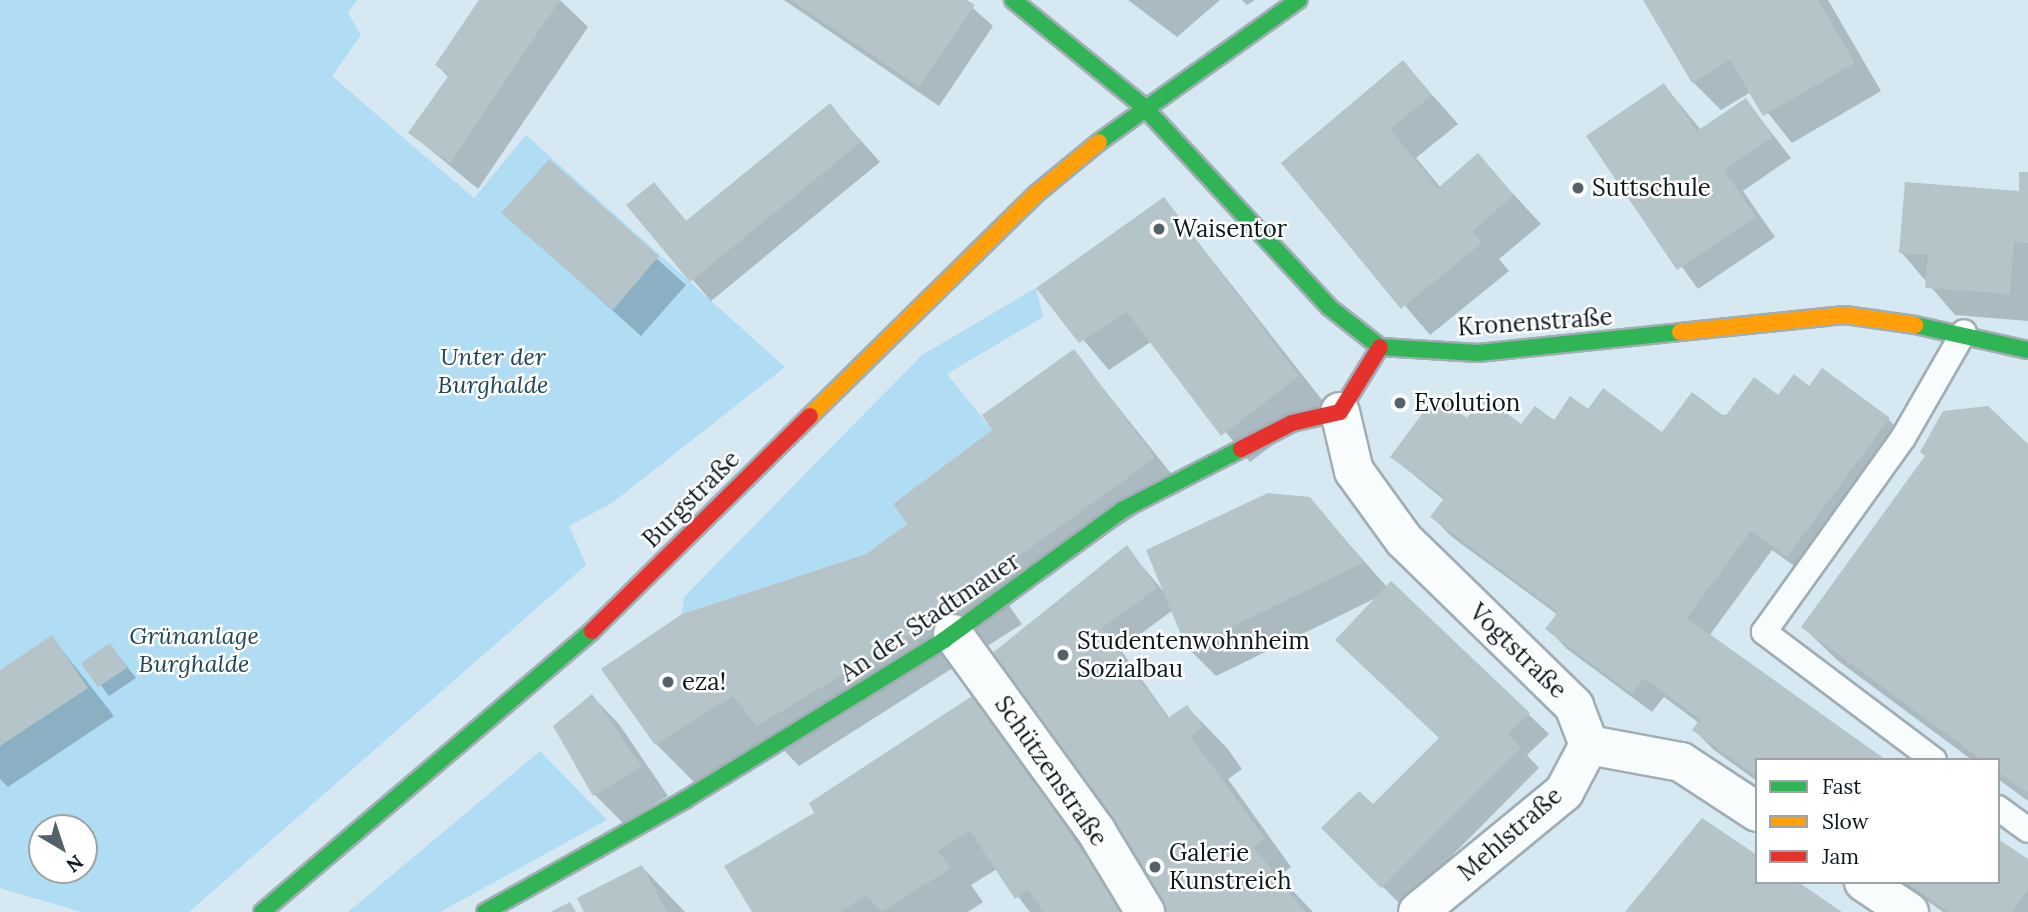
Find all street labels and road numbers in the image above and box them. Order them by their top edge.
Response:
street label: Kronenstraße [1457,302,1613,342]
street label: Burgstraße [637,445,745,553]
street label: An der Stadtmauer [835,546,1025,688]
street label: Vogtstraße [1464,598,1572,704]
street label: Schützenstraße [989,690,1113,852]
street label: Mehlstraße [1452,781,1568,887]

